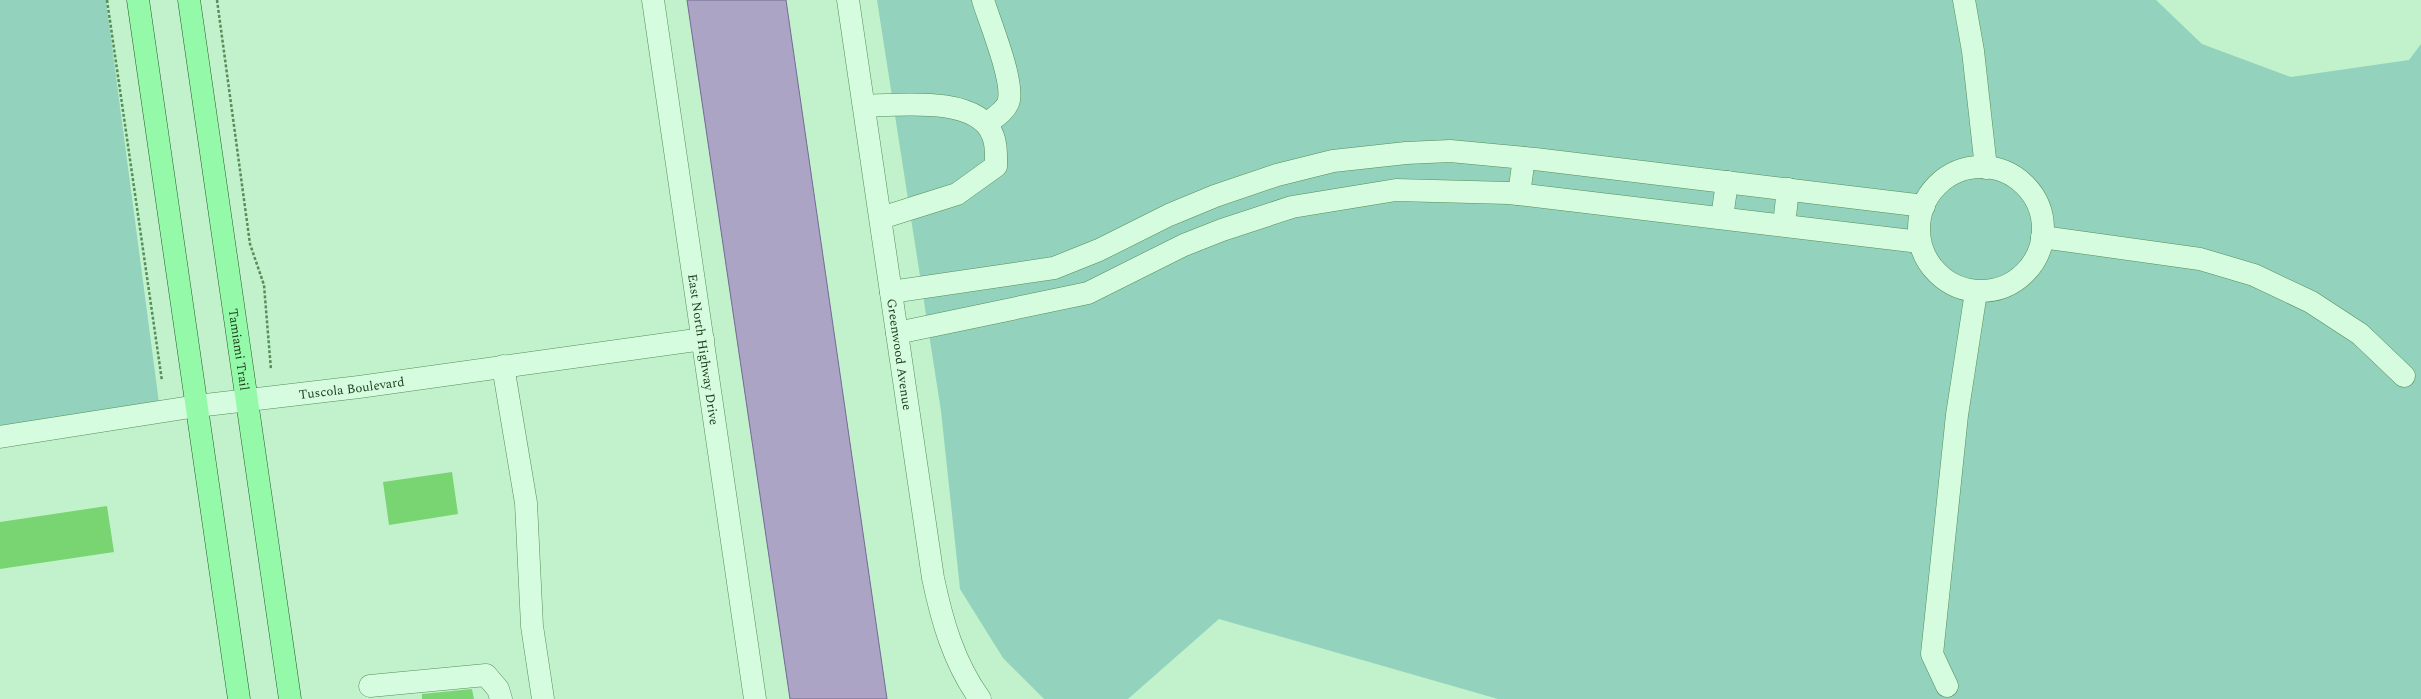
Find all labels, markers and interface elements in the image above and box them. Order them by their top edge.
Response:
street label: East North Highway Drive [682,272,724,426]
street label: Greenwood Avenue [881,297,917,412]
street label: Tamiami Trail [223,307,254,392]
street label: Tuscola Boulevard [298,372,406,405]

